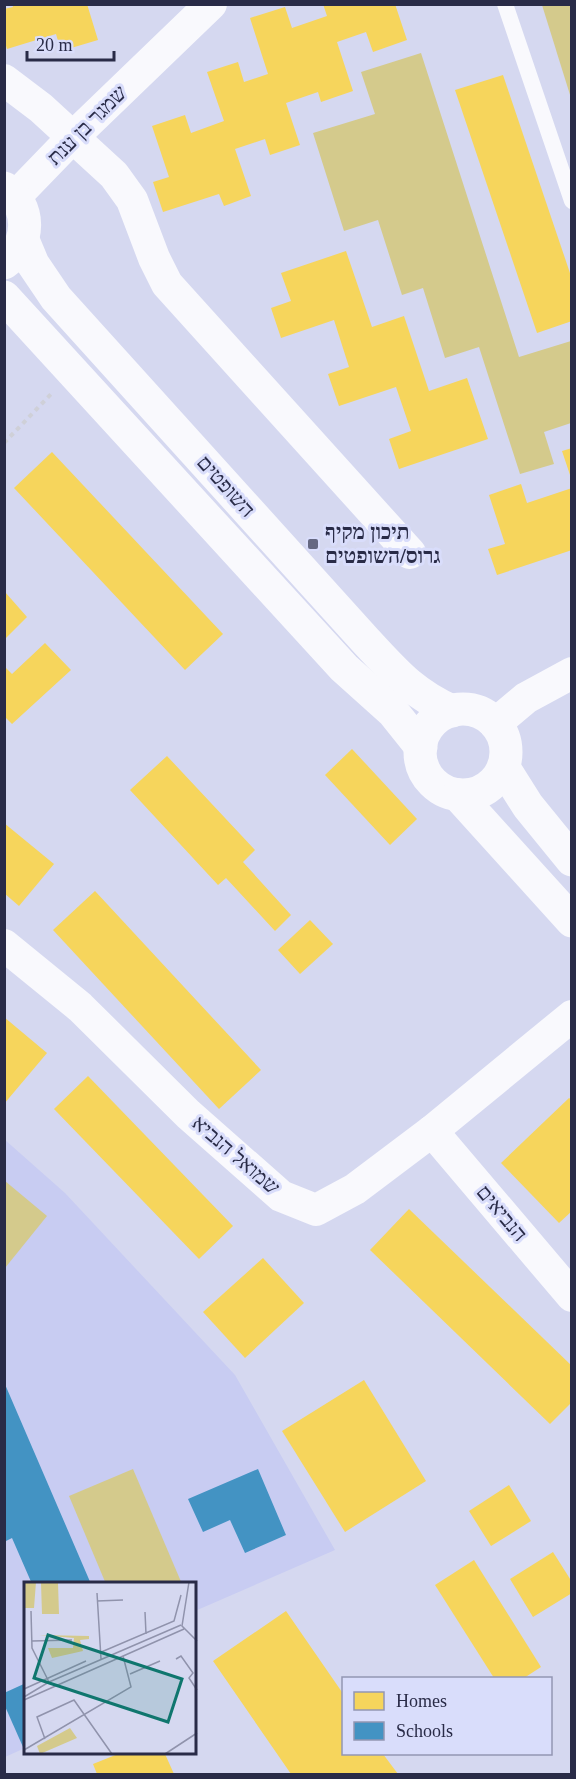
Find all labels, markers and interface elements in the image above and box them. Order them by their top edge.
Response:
scale bar [27,24,114,62]
text: 20 m [36,35,73,55]
street label: שמגר בן ענת [42,80,132,170]
street label: השופטים [192,450,260,522]
place label: תיכון מקיף גרוס/השופטים [325,520,441,568]
marker: תיכון מקיף גרוס/השופטים [306,537,320,551]
street label: שמואל הנביא [188,1111,285,1199]
street label: הנביאים [472,1180,532,1246]
inset map [24,1582,196,1755]
legend [342,1677,552,1755]
text: Homes [396,1691,447,1711]
text: Schools [396,1721,453,1741]

